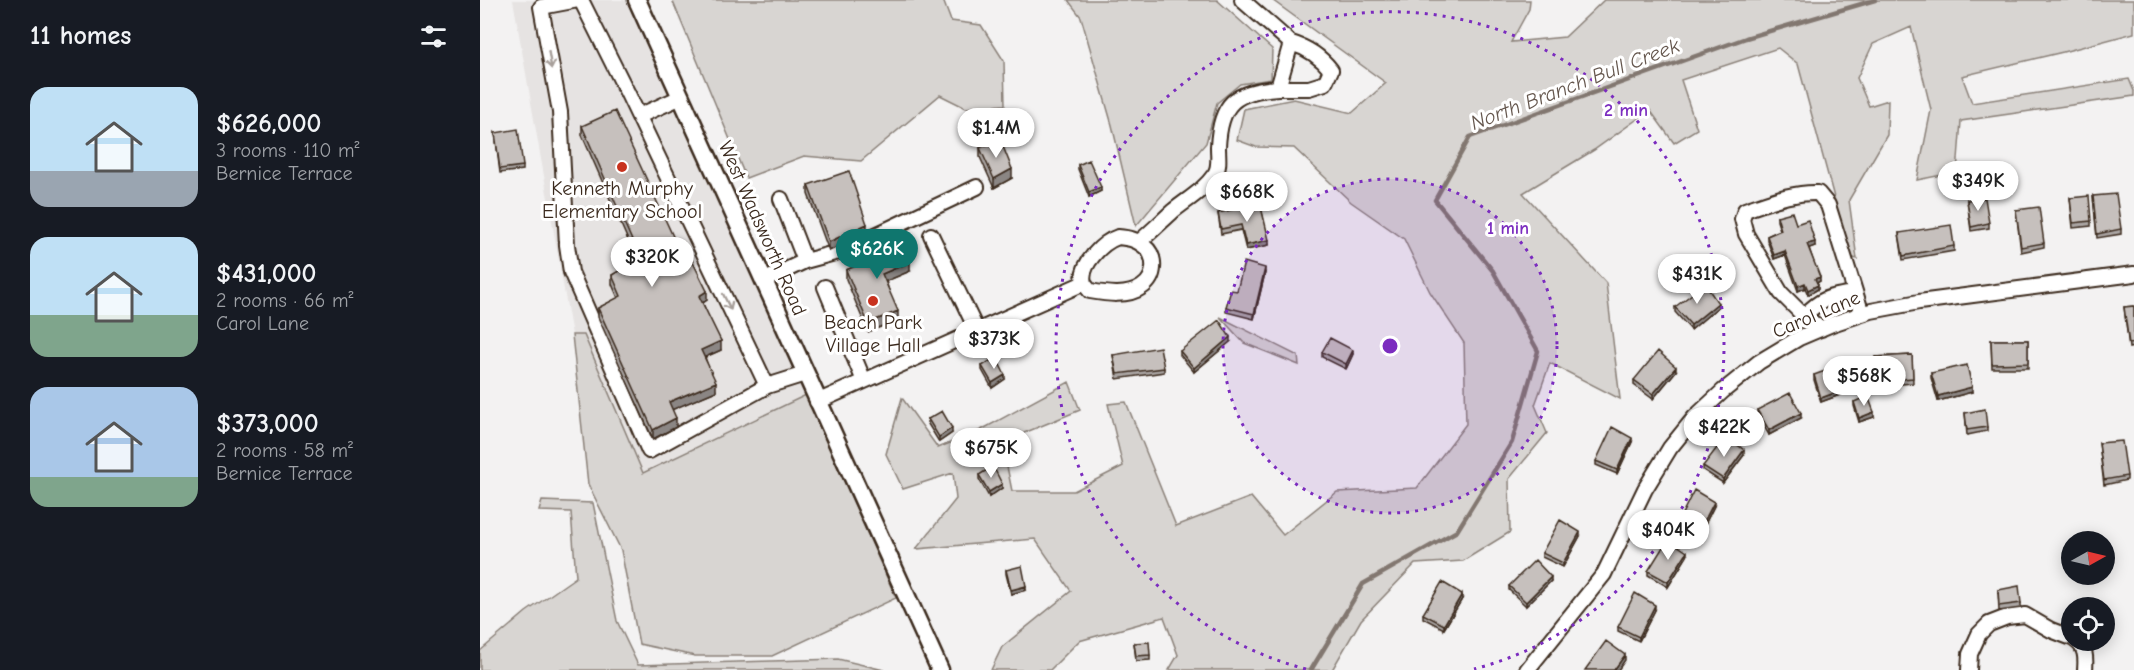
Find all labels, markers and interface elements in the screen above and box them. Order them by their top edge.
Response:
icon: filters [417,20,450,53]
text: 11 homes [30,21,131,51]
water label: North Branch Bull Creek [1467,33,1684,135]
one-way arrow [545,49,556,69]
text: 2 min [1604,100,1648,121]
pin: $1.4M [954,108,1038,159]
text: $626,000 [216,109,321,139]
icon: home [78,111,150,183]
text: $1.4M [971,116,1021,139]
street label: West Wadsworth Road [714,137,811,319]
text: 3 rooms · 110 m² [216,139,360,162]
marker: Kenneth Murphy Elementary School [615,160,629,174]
pin: $349K [1936,161,2020,212]
text: Bernice Terrace [216,162,353,185]
text: $349K [1952,169,2005,192]
pin: $668K [1205,172,1289,223]
place label: Kenneth Murphy Elementary School [542,177,702,223]
text: $668K [1220,180,1274,203]
text: 1 min [1487,218,1529,239]
pin: $626K [835,229,919,280]
pin: $320K [610,237,694,288]
text: $626K [850,237,904,260]
text: $320K [625,245,679,268]
pin: $431K [1655,254,1739,305]
text: $431,000 [216,259,316,289]
icon: home [78,261,150,333]
text: $431K [1672,262,1722,285]
street label: Carol Lane [1769,286,1863,343]
text: 2 rooms · 66 m² [216,289,354,312]
one-way arrow [721,293,733,310]
marker: Beach Park Village Hall [866,294,880,308]
place label: Beach Park Village Hall [824,311,922,357]
text: Carol Lane [216,312,309,335]
pin: $373K [952,319,1036,370]
text: $373K [968,327,1020,350]
centre of rings [1380,336,1400,356]
pin: $568K [1822,356,1906,407]
text: $568K [1837,364,1891,387]
pin: $422K [1682,407,1766,458]
text: $373,000 [216,409,319,439]
icon: home [78,411,150,483]
text: $422K [1698,415,1750,438]
pin: $675K [949,428,1033,479]
text: $675K [964,436,1018,459]
text: 2 rooms · 58 m² [216,439,353,462]
text: Bernice Terrace [216,462,353,485]
pin: $404K [1626,510,1710,561]
text: $404K [1641,518,1695,541]
north arrow [2061,531,2115,585]
map controls [2061,531,2115,651]
button: locate [2061,597,2115,651]

